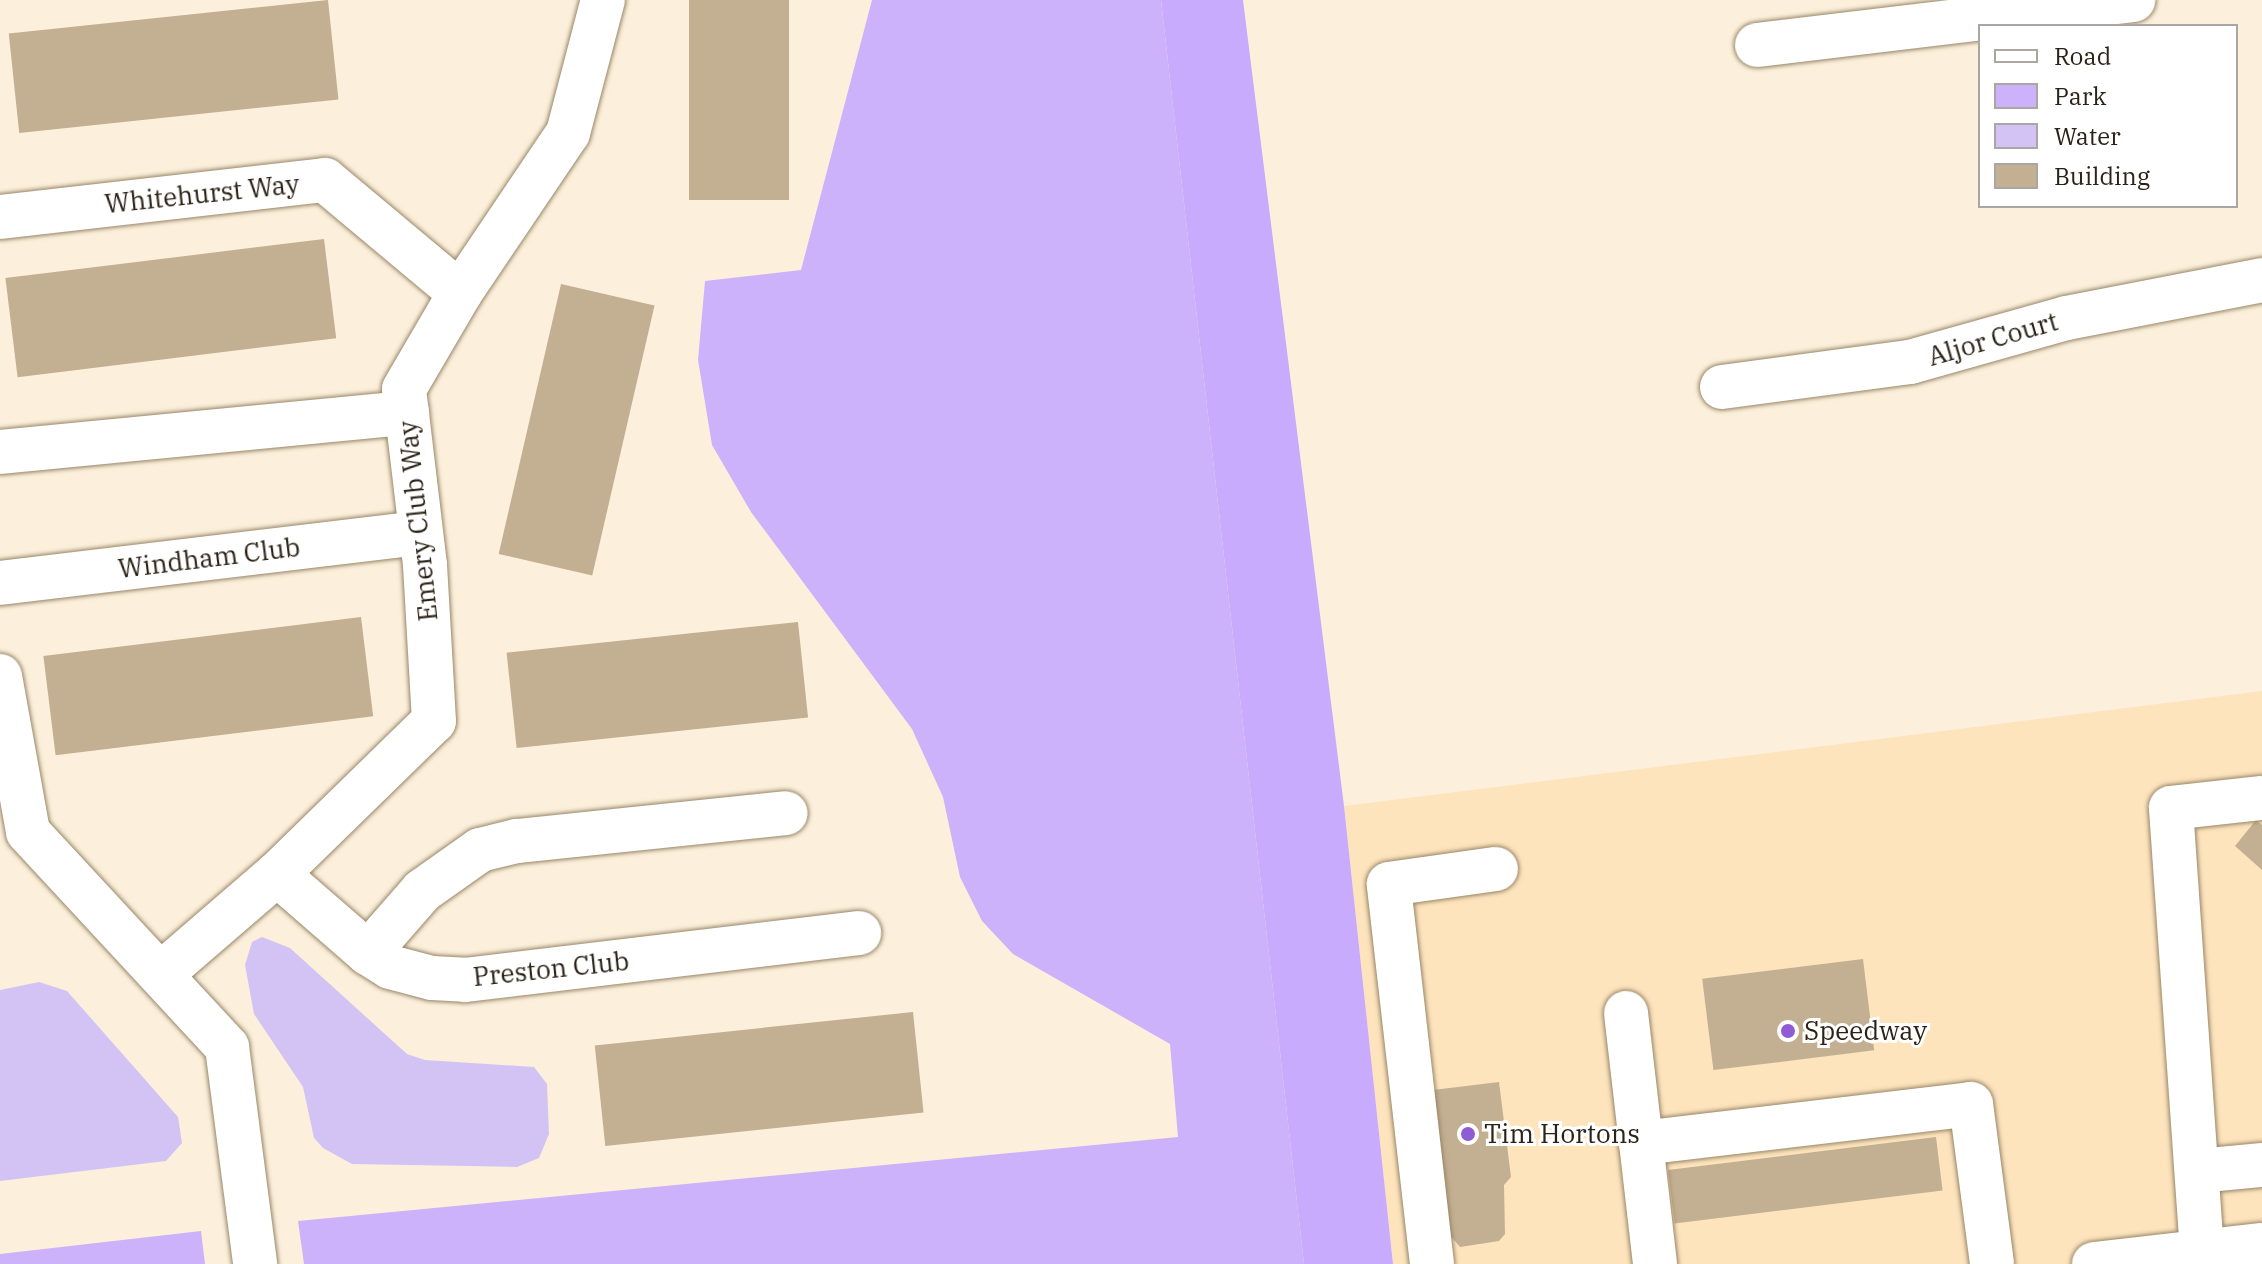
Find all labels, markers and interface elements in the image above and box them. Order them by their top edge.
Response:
legend [1978,24,2238,208]
text: Road [2054,40,2111,72]
text: Park [2054,80,2106,112]
text: Water [2054,120,2121,152]
text: Building [2054,160,2150,192]
street label: Whitehurst Way [103,168,301,220]
street label: Aljor Court [1924,306,2062,372]
street label: Emery Club Way [392,419,444,623]
street label: Windham Club [116,531,302,585]
street label: Preston Club [471,945,631,993]
place label: Speedway [1804,1015,1927,1047]
marker: Speedway [1779,1022,1797,1040]
place label: Tim Hortons [1484,1118,1640,1150]
marker: Tim Hortons [1459,1125,1477,1143]

